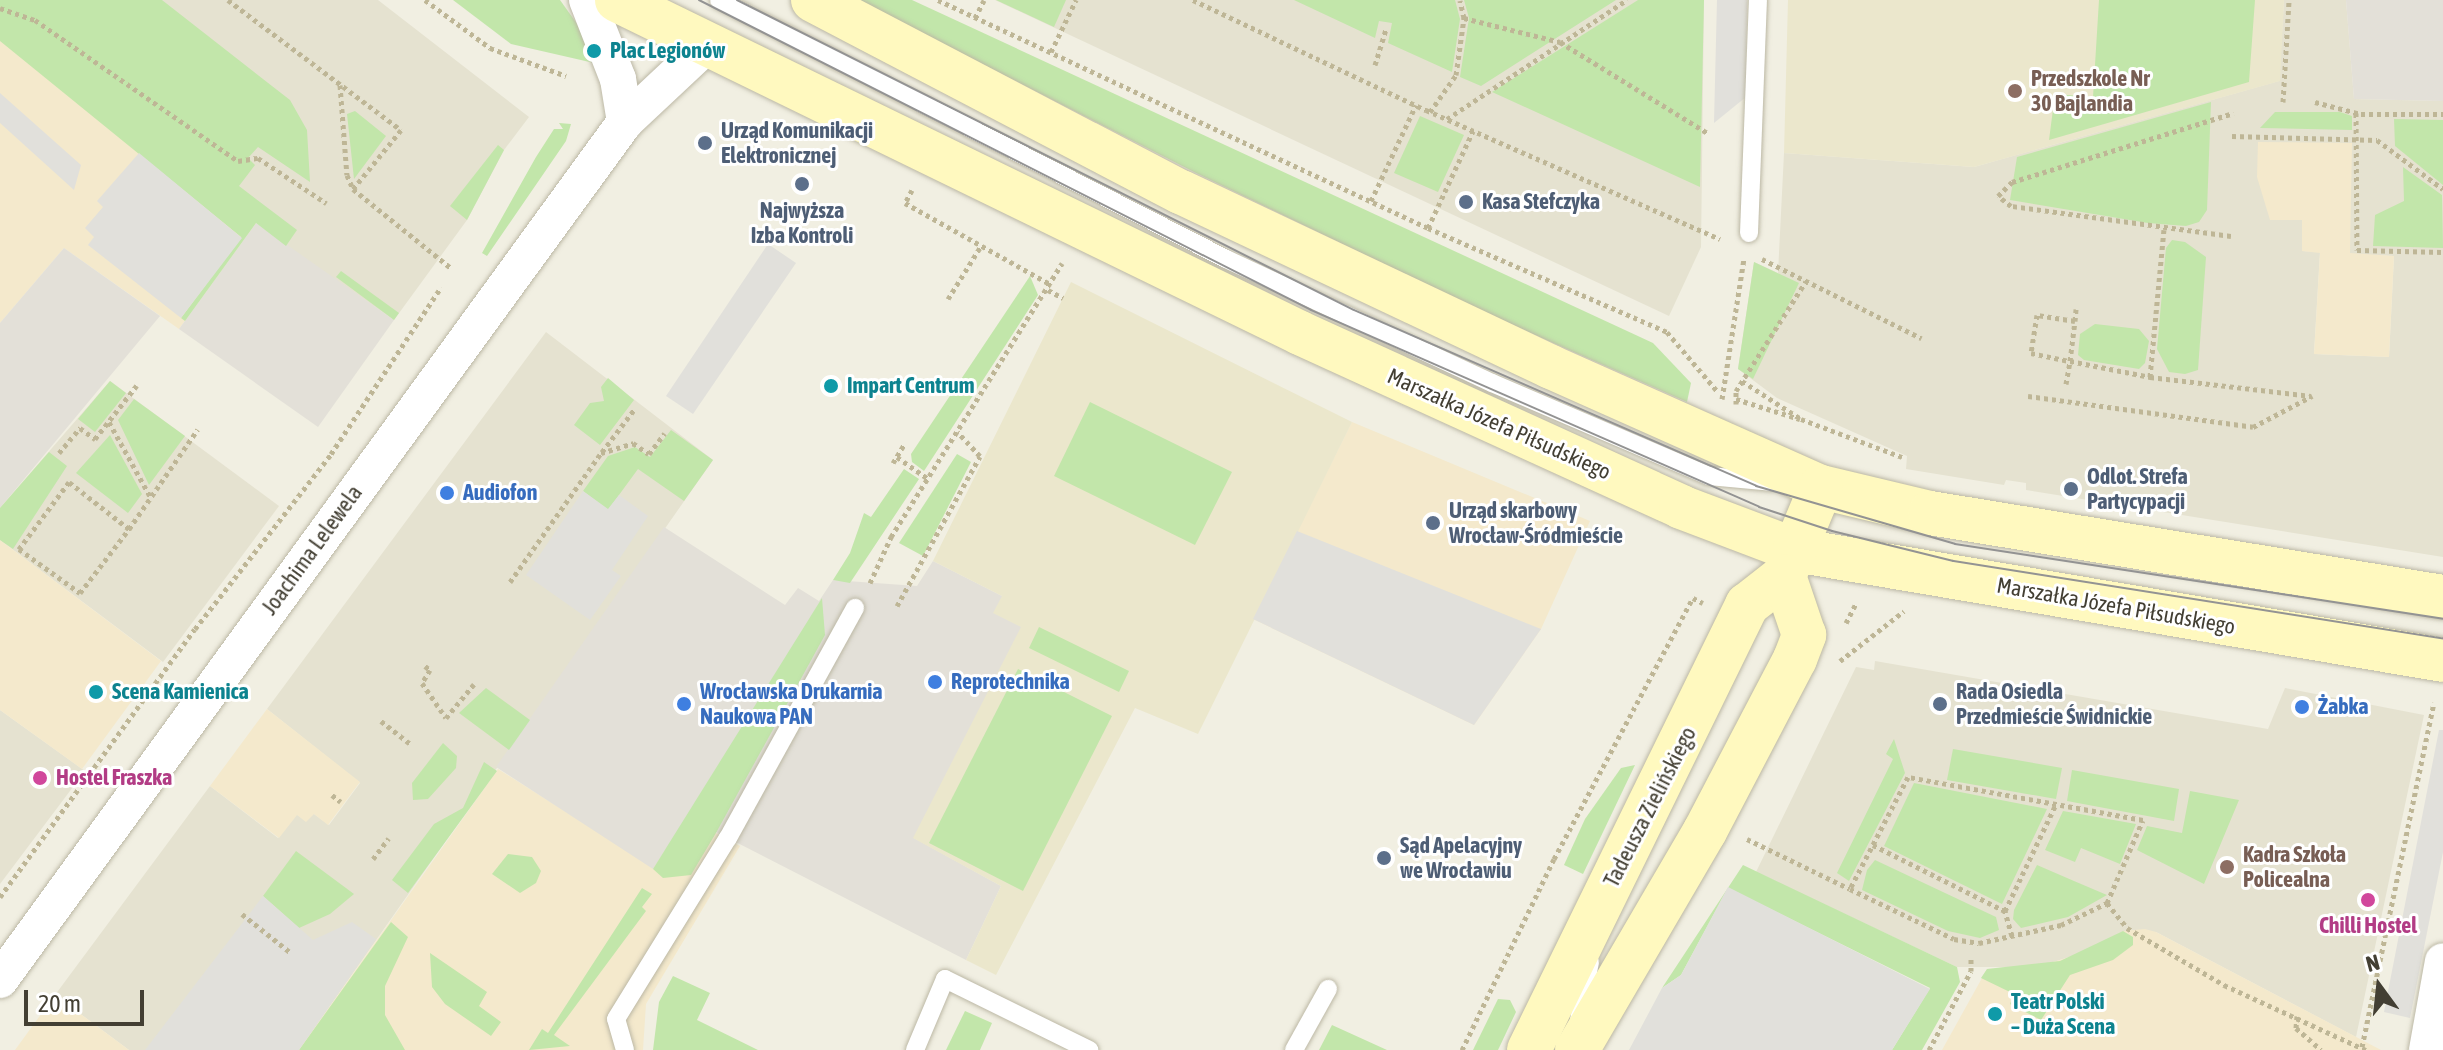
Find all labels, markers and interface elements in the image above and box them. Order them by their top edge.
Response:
place label: Plac Legionów [610,38,725,64]
marker: Plac Legionów [585,42,603,60]
place label: Przedszkole Nr 30 Bajlandia [2031,65,2150,116]
marker: Przedszkole Nr 30 Bajlandia [2006,82,2024,100]
place label: Urząd Komunikacji Elektronicznej [721,117,873,168]
marker: Urząd Komunikacji Elektronicznej [696,134,714,152]
marker: Najwyższa Izba Kontroli [793,175,811,193]
place label: Kasa Stefczyka [1482,189,1600,215]
marker: Kasa Stefczyka [1457,193,1475,211]
place label: Najwyższa Izba Kontroli [751,197,853,248]
street label: Marszałka Józefa Piłsudskiego [1383,363,1615,485]
place label: Impart Centrum [847,373,975,399]
marker: Impart Centrum [822,377,840,395]
place label: Odlot. Strefa Partycypacji [2087,463,2188,514]
street label: Joachima Lelewela [256,480,368,620]
place label: Audiofon [463,480,537,506]
marker: Odlot. Strefa Partycypacji [2062,480,2080,498]
marker: Audiofon [438,484,456,502]
place label: Urząd skarbowy Wrocław-Śródmieście [1449,497,1623,548]
marker: Urząd skarbowy Wrocław-Śródmieście [1424,514,1442,532]
street label: Marszałka Józefa Piłsudskiego [1995,572,2237,640]
place label: Reprotechnika [951,669,1070,695]
marker: Reprotechnika [926,673,944,691]
place label: Wrocławska Drukarnia Naukowa PAN [700,678,883,730]
place label: Rada Osiedla Przedmieście Świdnickie [1956,678,2152,730]
place label: Scena Kamienica [112,679,249,705]
marker: Scena Kamienica [87,683,105,701]
place label: Żabka [2318,694,2368,720]
marker: Wrocławska Drukarnia Naukowa PAN [675,695,693,713]
marker: Rada Osiedla Przedmieście Świdnickie [1931,695,1949,713]
marker: Żabka [2293,698,2311,716]
street label: Tadeusza Zielińskiego [1598,723,1702,891]
place label: Hostel Fraszka [56,765,172,791]
marker: Hostel Fraszka [31,769,49,787]
place label: Sąd Apelacyjny we Wrocławiu [1400,832,1522,884]
place label: Kadra Szkoła Policealna [2243,841,2346,892]
marker: Sąd Apelacyjny we Wrocławiu [1375,849,1393,867]
marker: Kadra Szkoła Policealna [2218,858,2236,876]
marker: Chilli Hostel [2359,891,2377,909]
place label: Chilli Hostel [2319,913,2417,939]
north arrow [2339,946,2419,1026]
text: N [2363,949,2382,977]
scale bar [28,974,148,1024]
place label: Teatr Polski – Duża Scena [2011,988,2115,1040]
text: 20 m [38,990,81,1017]
marker: Teatr Polski – Duża Scena [1986,1005,2004,1023]

